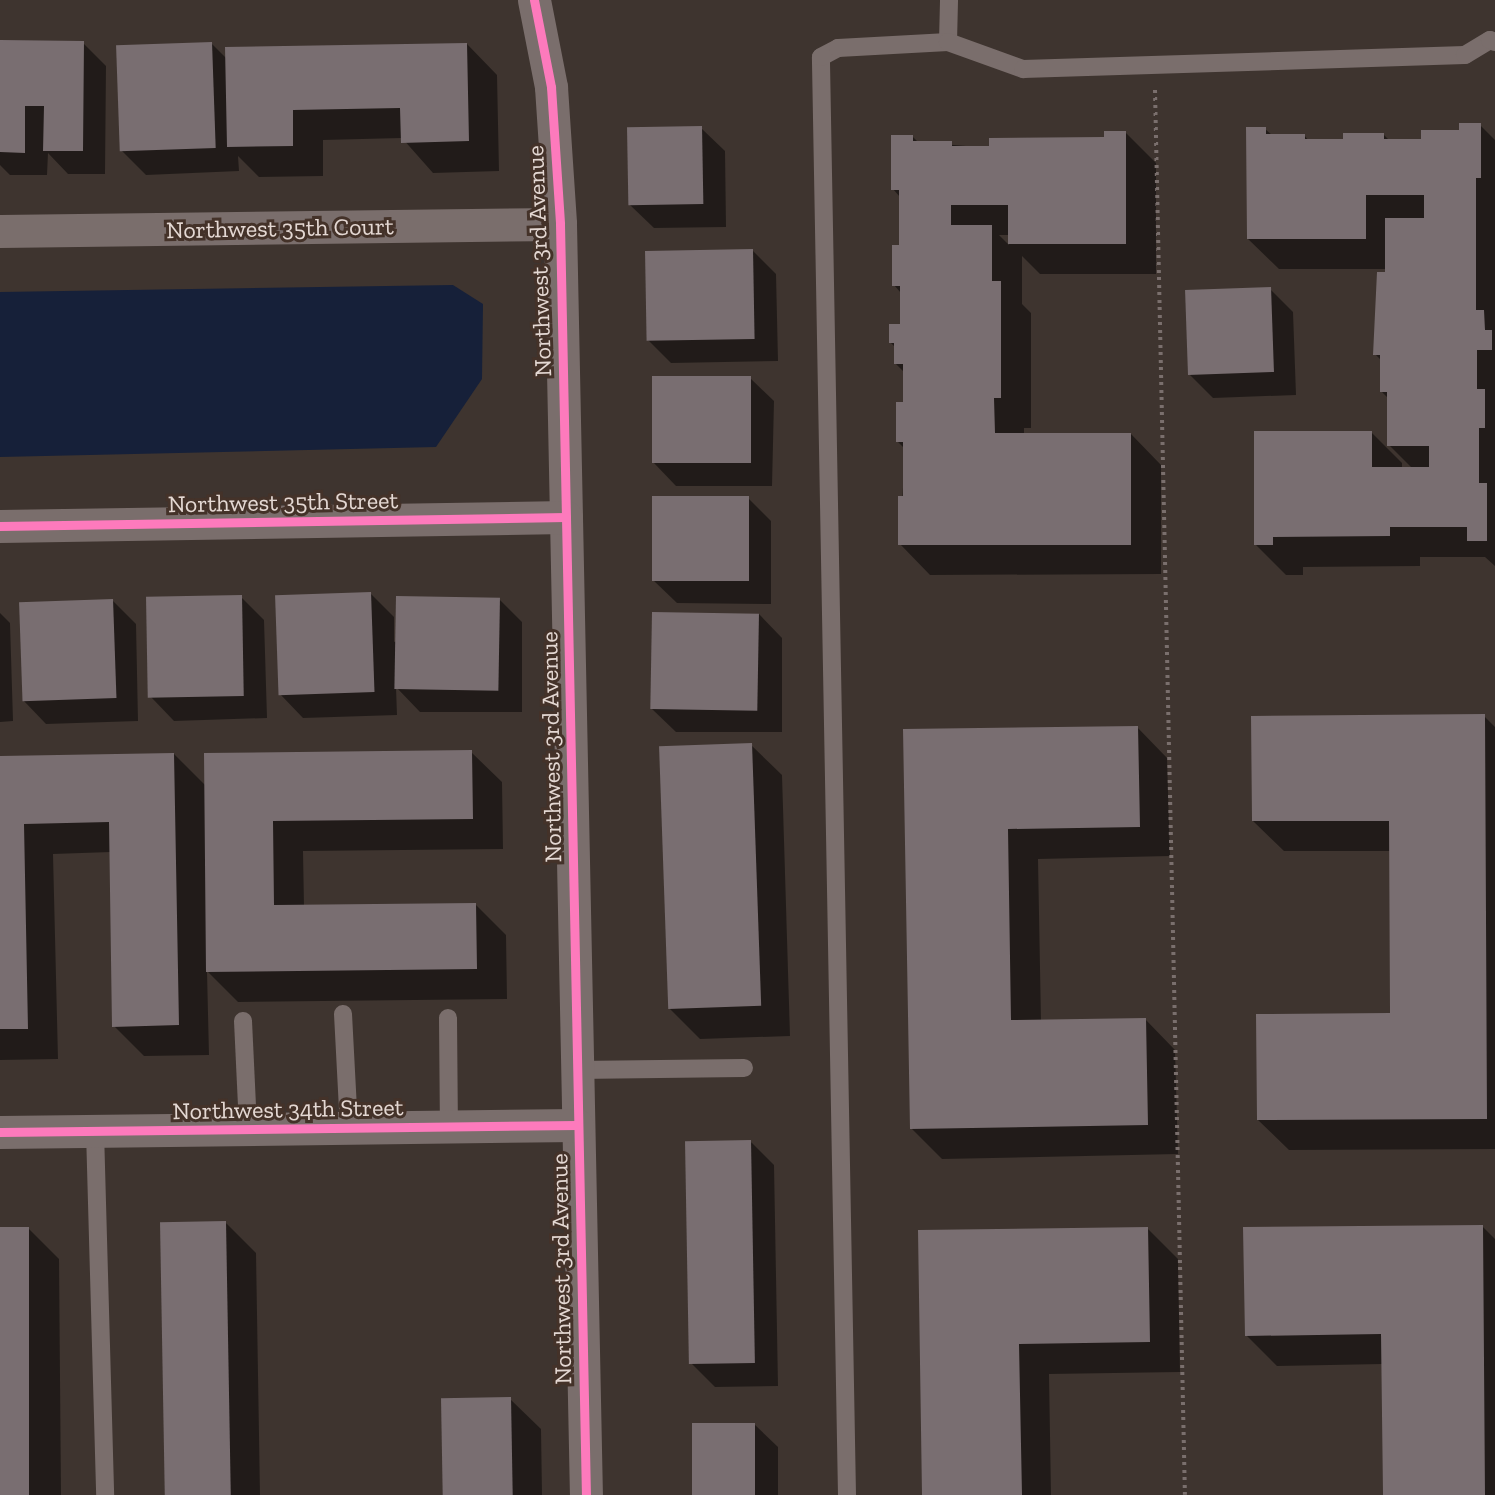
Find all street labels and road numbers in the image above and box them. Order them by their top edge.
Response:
street label: Northwest 3rd Avenue [521,144,557,378]
street label: Northwest 35th Court [166,212,394,244]
street label: Northwest 35th Street [167,486,399,518]
street label: Northwest 3rd Avenue [535,631,567,863]
street label: Northwest 34th Street [172,1093,404,1125]
street label: Northwest 3rd Avenue [545,1153,577,1385]

